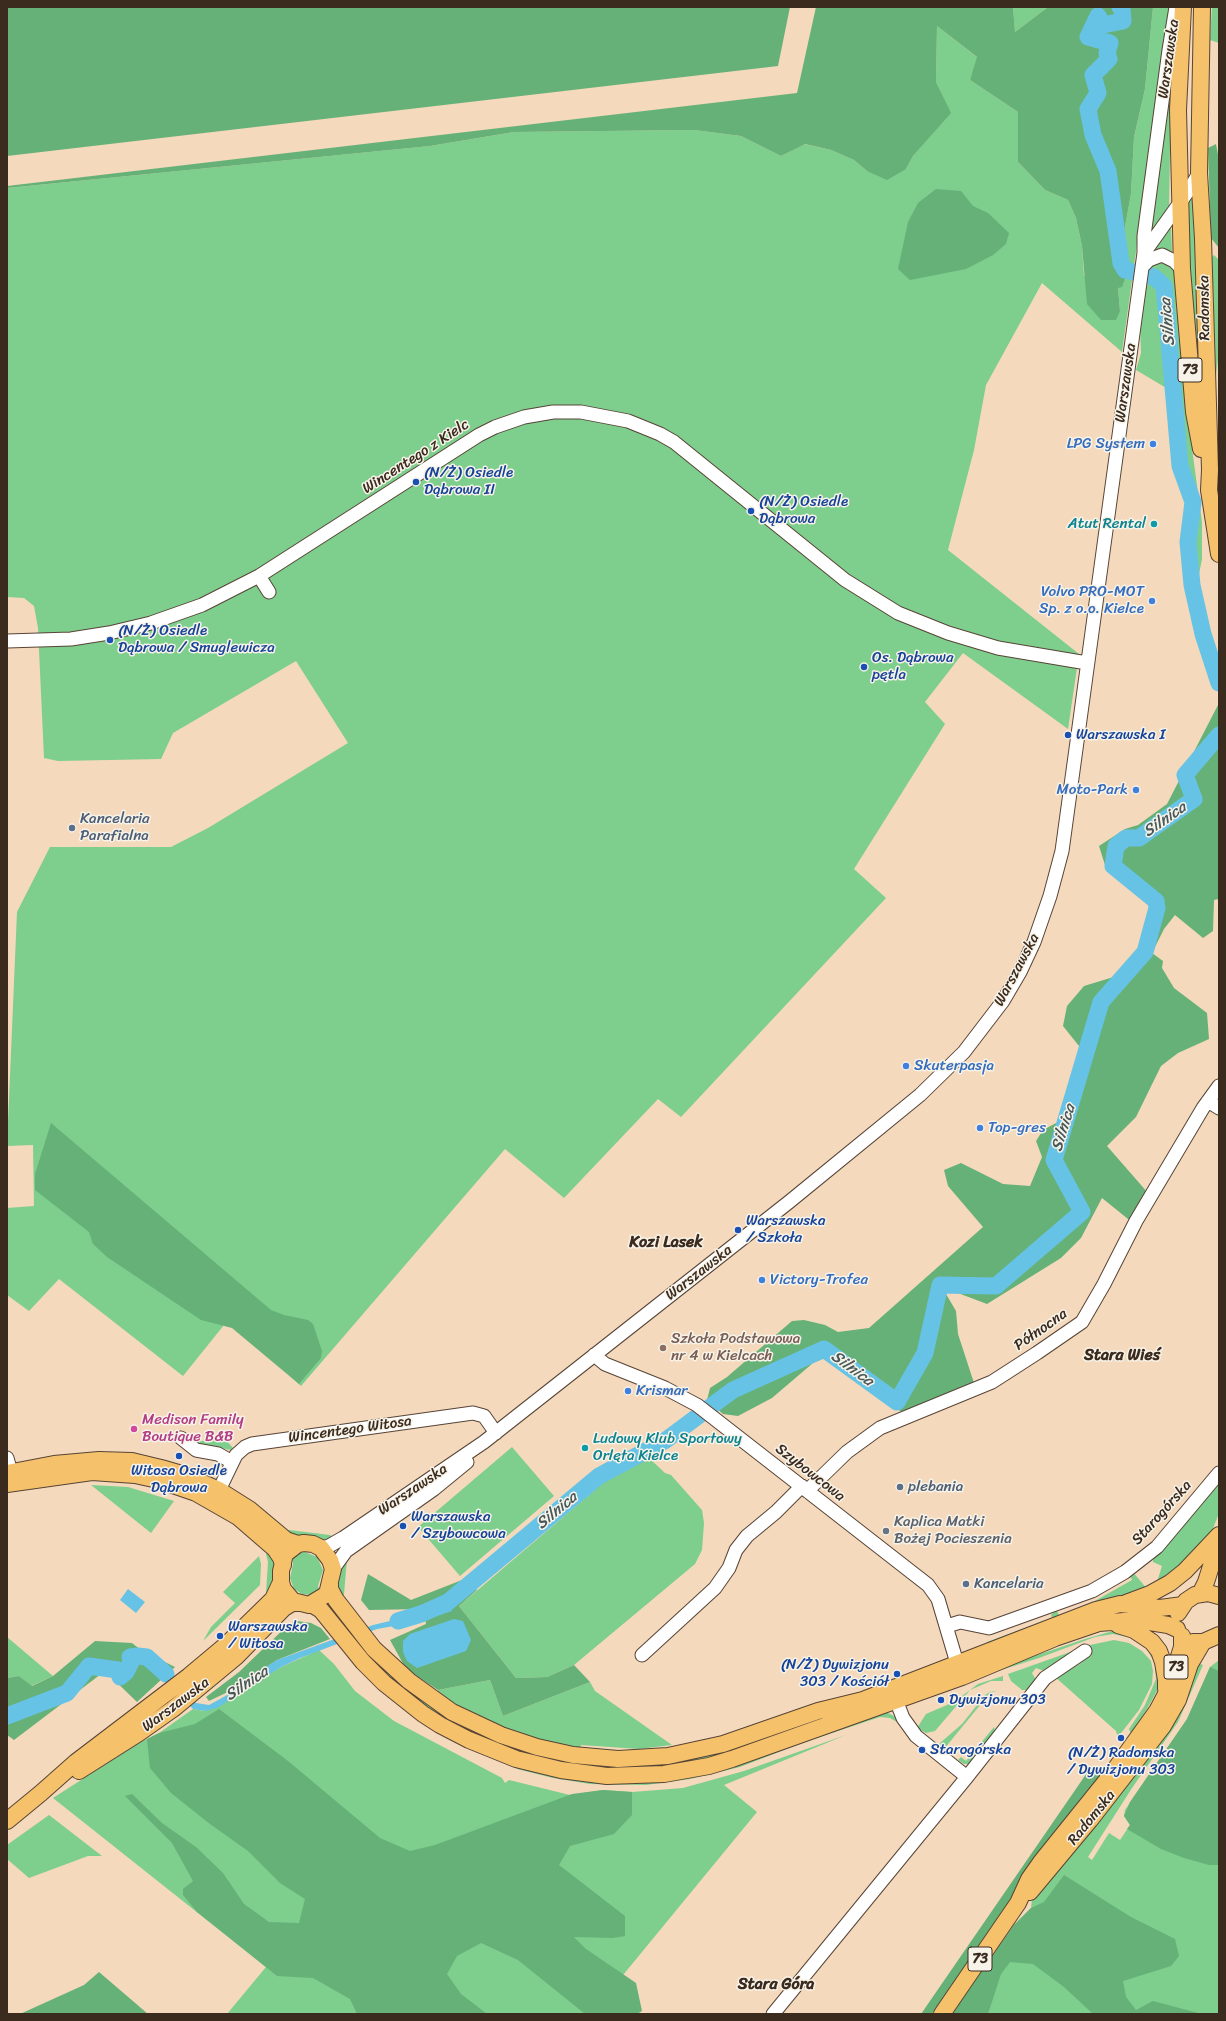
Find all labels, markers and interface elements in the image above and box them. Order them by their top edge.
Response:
street label: Warszawska [1155,18,1183,100]
street label: Radomska [1195,275,1215,341]
water label: Silnica [1156,297,1180,347]
street label: Warszawska [1112,342,1140,424]
road number: 73 [1178,358,1202,382]
street label: Wincentego z Kielc [359,416,473,498]
place label: LPG System [1067,435,1145,453]
marker: LPG System [1148,439,1158,449]
place label: (N/Ż) Osiedle Dąbrowa II [424,464,513,499]
marker: (N/Ż) Osiedle Dąbrowa II [411,477,421,487]
place label: (N/Ż) Osiedle Dąbrowa [759,493,848,528]
marker: (N/Ż) Osiedle Dąbrowa [746,506,756,516]
place label: Atut Rental [1068,515,1146,533]
marker: Atut Rental [1149,519,1159,529]
place label: Volvo PRO-MOT Sp. z o.o. Kielce [1039,583,1144,618]
marker: Volvo PRO-MOT Sp. z o.o. Kielce [1147,596,1157,606]
place label: (N/Ż) Osiedle Dąbrowa / Smuglewicza [118,622,275,657]
marker: (N/Ż) Osiedle Dąbrowa / Smuglewicza [105,635,115,645]
place label: Os. Dąbrowa pętla [872,649,953,684]
marker: Os. Dąbrowa pętla [859,662,869,672]
place label: Warszawska I [1076,726,1165,744]
marker: Warszawska I [1063,730,1073,740]
place label: Moto-Park [1057,781,1128,799]
marker: Moto-Park [1131,785,1141,795]
water label: Silnica [1140,798,1190,842]
place label: Kancelaria Parafialna [80,810,150,845]
marker: Kancelaria Parafialna [67,823,77,833]
street label: Warszawska [990,931,1044,1009]
place label: Skuterpasja [914,1057,994,1075]
marker: Skuterpasja [901,1061,911,1071]
water label: Silnica [1048,1102,1080,1154]
place label: Top-gres [988,1119,1046,1137]
marker: Top-gres [975,1123,985,1133]
place label: Warszawska / Szkoła [746,1212,826,1247]
marker: Warszawska / Szkoła [733,1225,743,1235]
district label: Kozi Lasek [629,1233,703,1253]
street label: Warszawska [662,1241,736,1305]
place label: Victory-Trofea [770,1271,868,1289]
marker: Victory-Trofea [757,1275,767,1285]
street label: Północna [1011,1305,1071,1355]
place label: Szkoła Podstawowa nr 4 w Kielcach [671,1330,800,1365]
marker: Szkoła Podstawowa nr 4 w Kielcach [658,1343,668,1353]
district label: Stara Wieś [1084,1346,1160,1366]
water label: Silnica [827,1347,877,1391]
place label: Krismar [636,1382,688,1400]
marker: Krismar [623,1386,633,1396]
place label: Medison Family Boutique B&B [142,1411,244,1446]
street label: Wincentego Witosa [287,1412,413,1448]
marker: Medison Family Boutique B&B [129,1424,139,1434]
place label: Ludowy Klub Sportowy Orlęta Kielce [593,1430,742,1465]
street label: Szybowcowa [772,1440,848,1506]
marker: Ludowy Klub Sportowy Orlęta Kielce [580,1443,590,1453]
marker: Witosa Osiedle Dąbrowa [174,1451,184,1461]
street label: Warszawska [375,1460,451,1520]
place label: Witosa Osiedle Dąbrowa [131,1462,227,1497]
street label: Starogórska [1128,1477,1196,1549]
place label: plebania [908,1478,963,1496]
marker: plebania [895,1482,905,1492]
water label: Silnica [532,1488,582,1534]
place label: Warszawska / Szybowcowa [411,1508,506,1543]
place label: Kaplica Matki Bożej Pocieszenia [894,1513,1012,1548]
marker: Warszawska / Szybowcowa [398,1521,408,1531]
marker: Kaplica Matki Bożej Pocieszenia [881,1526,891,1536]
place label: Kancelaria [974,1575,1044,1593]
marker: Kancelaria [961,1579,971,1589]
place label: Warszawska / Witosa [228,1618,308,1653]
marker: Warszawska / Witosa [215,1631,225,1641]
road number: 73 [1164,1655,1188,1679]
place label: (N/Ż) Dywizjonu 303 / Kościół [781,1656,889,1691]
water label: Silnica [222,1663,272,1705]
marker: (N/Ż) Dywizjonu 303 / Kościół [892,1669,902,1679]
street label: Warszawska [139,1674,213,1736]
place label: Dywizjonu 303 [949,1691,1046,1709]
marker: Dywizjonu 303 [936,1695,946,1705]
marker: (N/Ż) Radomska / Dywizjonu 303 [1116,1733,1126,1743]
place label: Starogórska [930,1741,1011,1759]
place label: (N/Ż) Radomska / Dywizjonu 303 [1067,1744,1175,1779]
marker: Starogórska [917,1745,927,1755]
street label: Radomska [1064,1787,1120,1849]
road number: 73 [968,1947,992,1971]
district label: Stara Góra [738,1975,814,1995]

